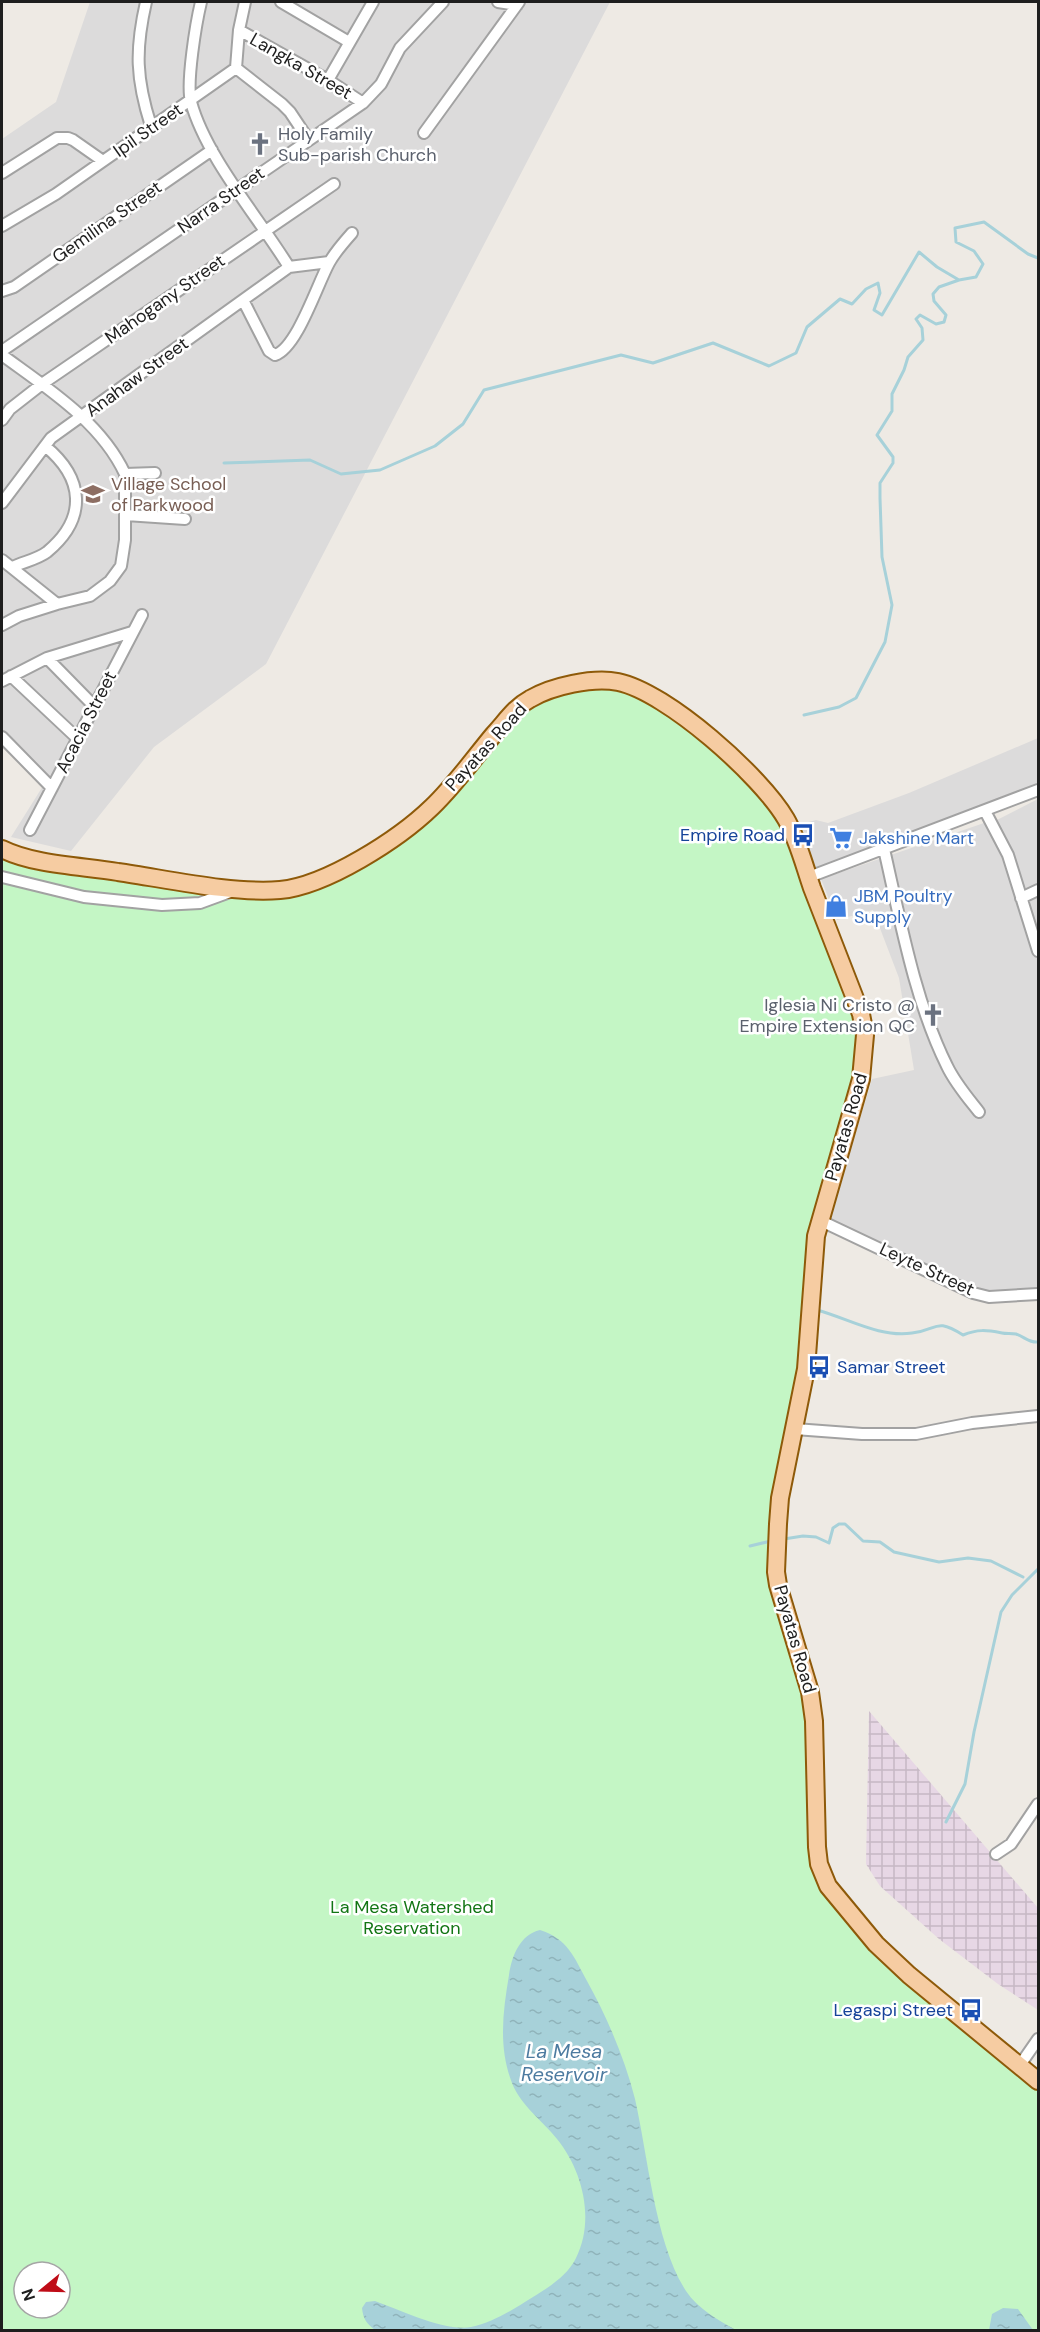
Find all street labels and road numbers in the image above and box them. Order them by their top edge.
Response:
street label: Langka Street [246,27,356,105]
street label: Ipil Street [109,97,187,163]
street label: Narra Street [173,161,269,239]
street label: Gemilina Street [47,175,167,269]
street label: Mahogany Street [100,249,230,349]
street label: Anahaw Street [81,332,193,422]
street label: Acacia Street [50,667,122,777]
street label: Payatas Road [440,698,532,796]
street label: Payatas Road [819,1070,873,1184]
street label: Leyte Street [876,1237,978,1301]
street label: Payatas Road [768,1582,822,1696]

